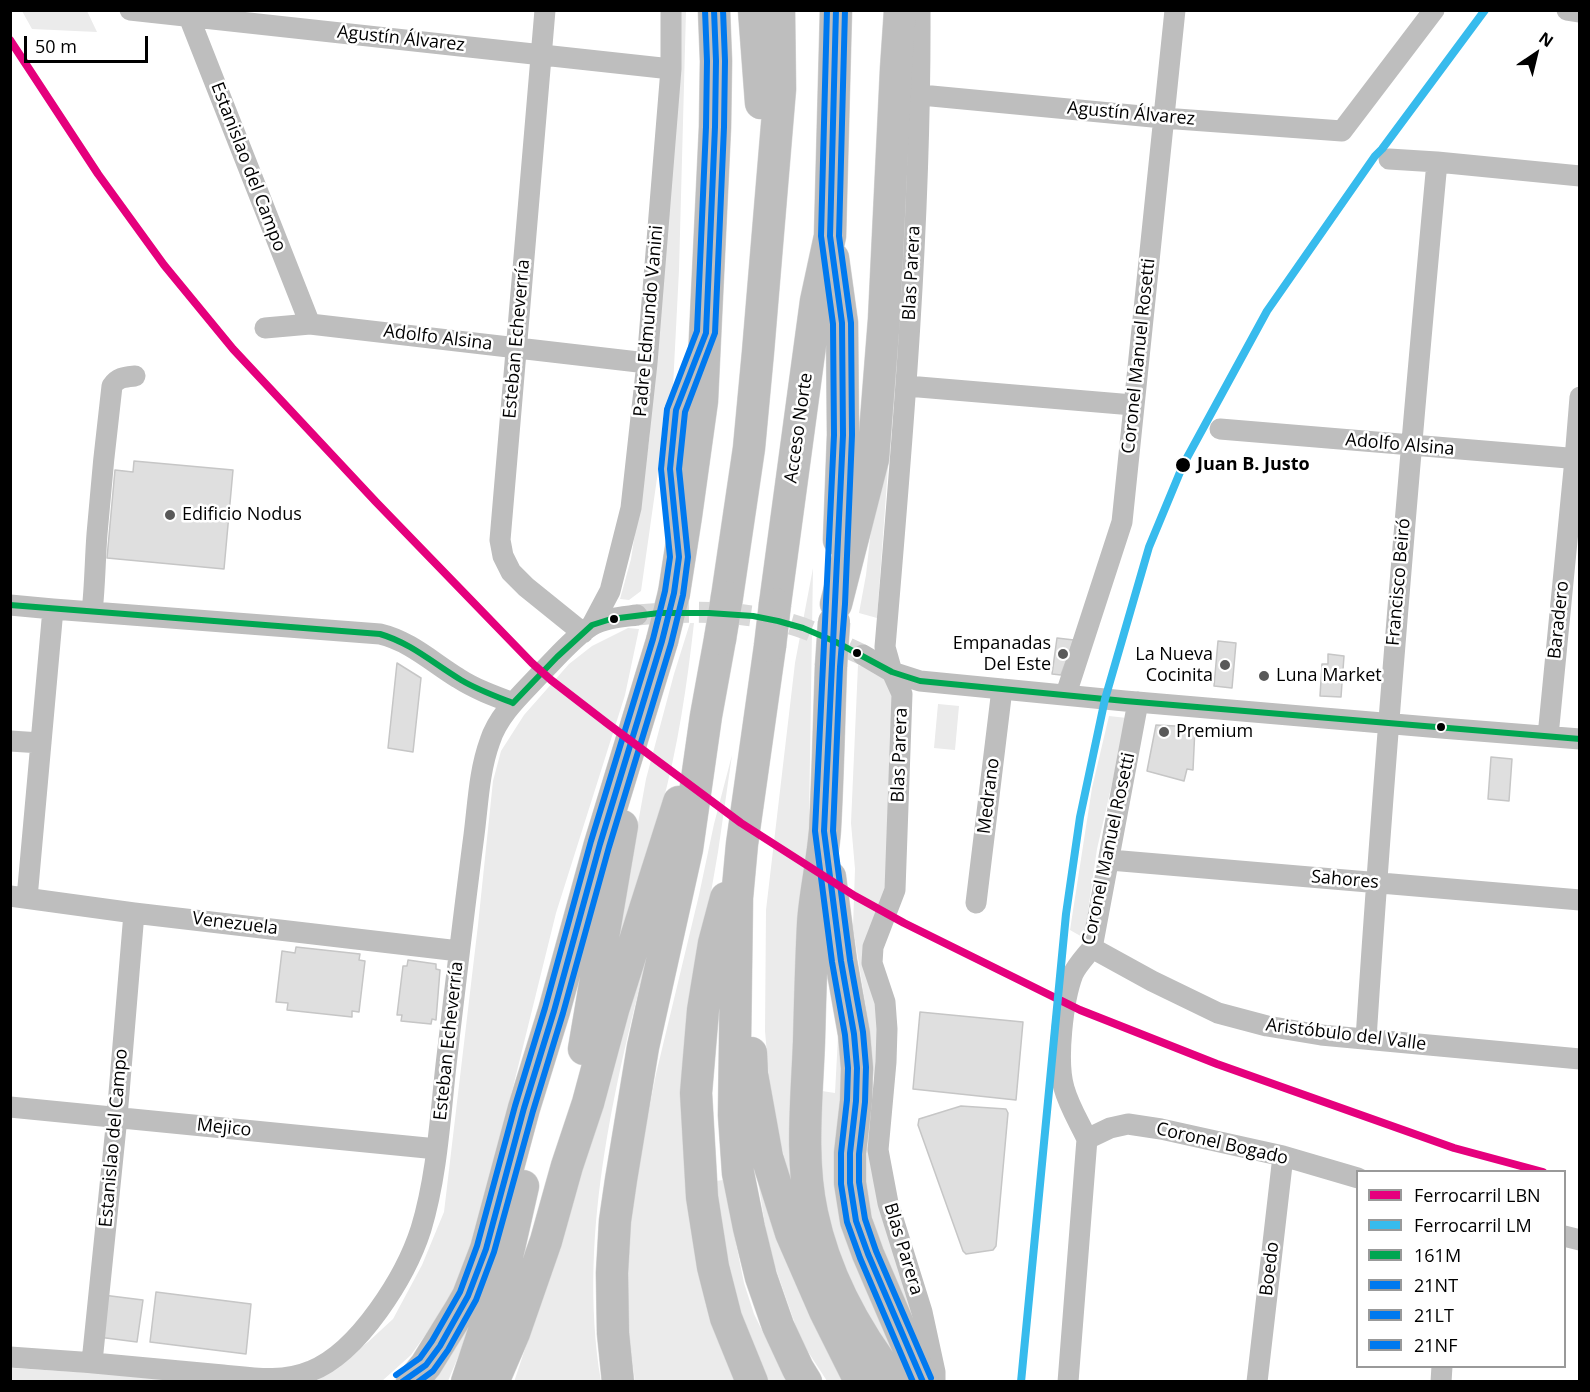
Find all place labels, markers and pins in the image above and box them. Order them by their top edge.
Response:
place label: Juan B. Justo [1197,454,1310,476]
marker: Juan B. Justo [1174,456,1192,474]
place label: Edificio Nodus [182,504,302,526]
marker: Edificio Nodus [163,508,177,522]
unlabelled marker [608,613,620,625]
place label: Empanadas Del Este [953,633,1051,676]
place label: La Nueva Cocinita [1135,644,1213,686]
unlabelled marker [851,647,863,659]
marker: Empanadas Del Este [1056,647,1070,661]
marker: La Nueva Cocinita [1218,658,1232,672]
place label: Luna Market [1276,665,1382,687]
marker: Luna Market [1257,669,1271,683]
place label: Premium [1176,721,1253,743]
unlabelled marker [1435,721,1447,733]
marker: Premium [1157,725,1171,739]

